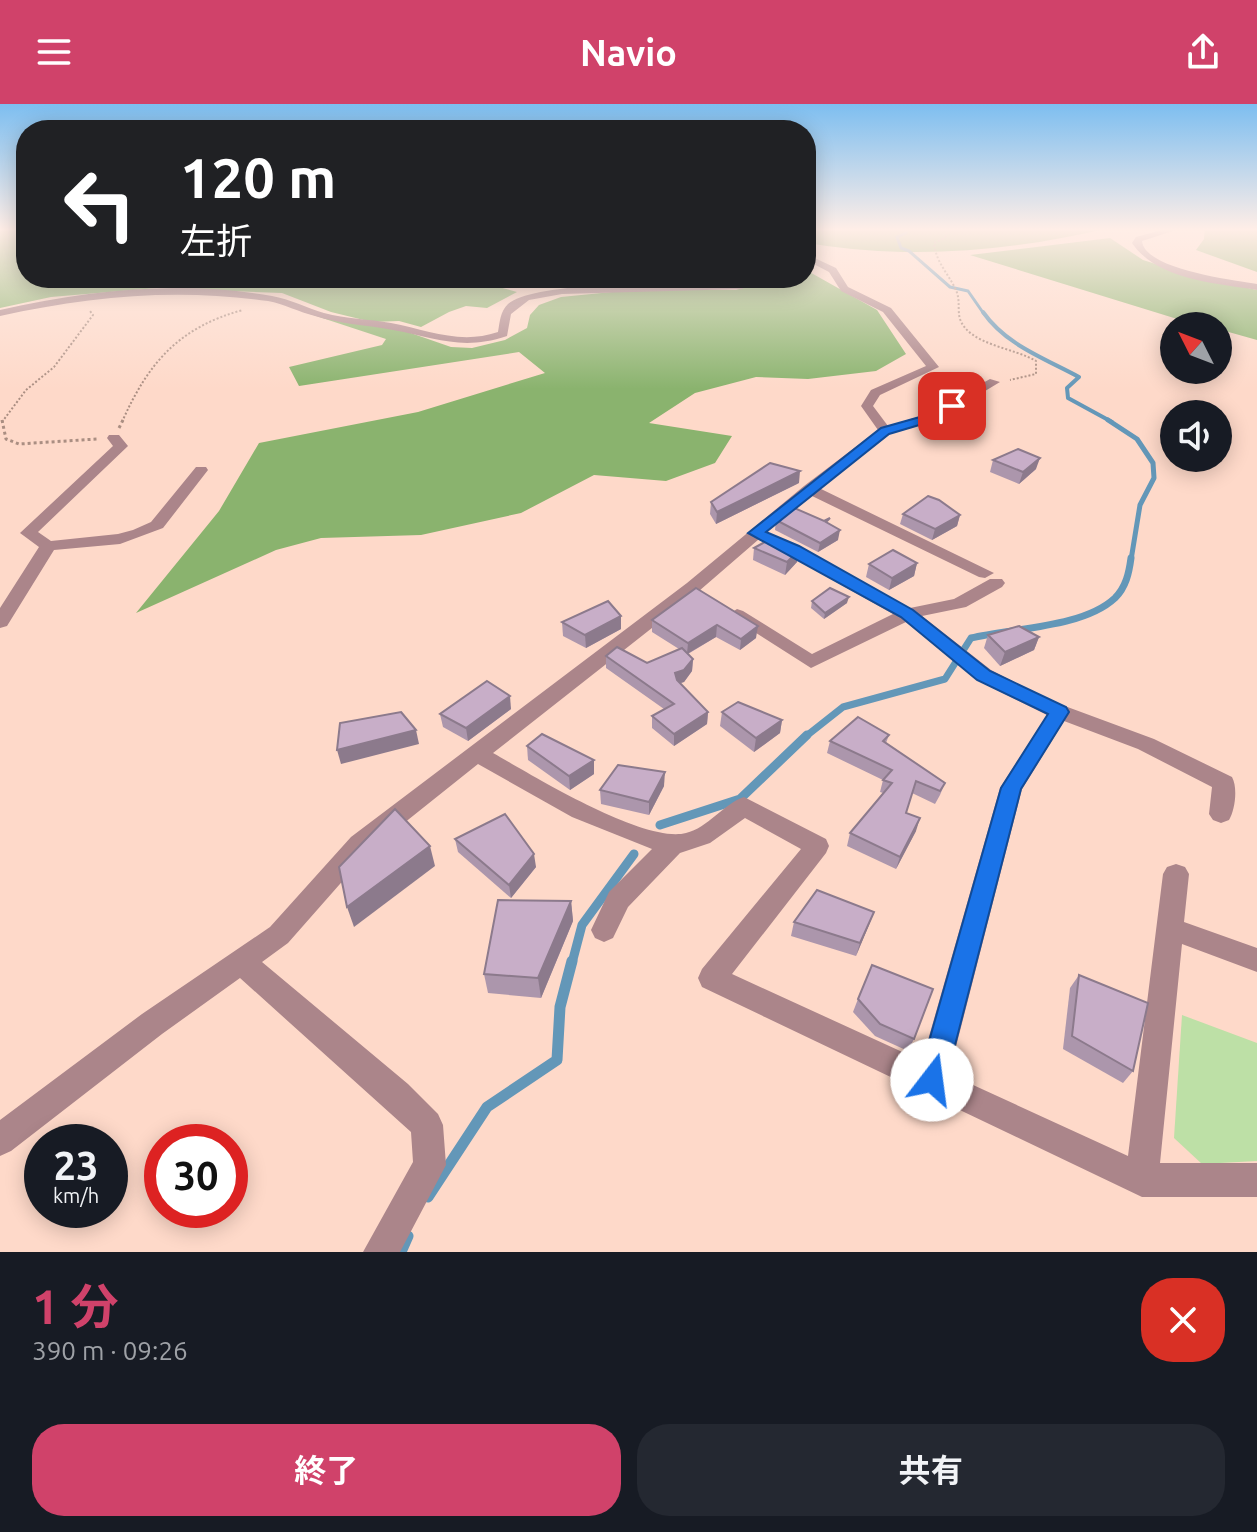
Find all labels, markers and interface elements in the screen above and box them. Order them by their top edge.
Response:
icon: menu [32,30,76,74]
icon: share [1181,30,1225,74]
text: Navio [580,32,677,73]
text: 120 m [180,146,336,209]
icon: left [48,152,152,256]
text: 左折 [180,220,252,261]
north arrow [1160,312,1232,384]
map controls [1160,312,1232,472]
pin [918,372,986,440]
icon: arrive [930,384,974,428]
button: sound [1160,400,1232,472]
position arrow [890,1038,974,1122]
speed limit sign: 30 [144,1124,248,1228]
text: 23 [53,1143,99,1188]
text: km/h [53,1184,99,1207]
button: close [1141,1278,1225,1362]
text: 1 分 [32,1279,118,1333]
text: 390 m · 09:26 [32,1336,188,1365]
button: 終了 [32,1424,621,1516]
button: 共有 [637,1424,1225,1516]

